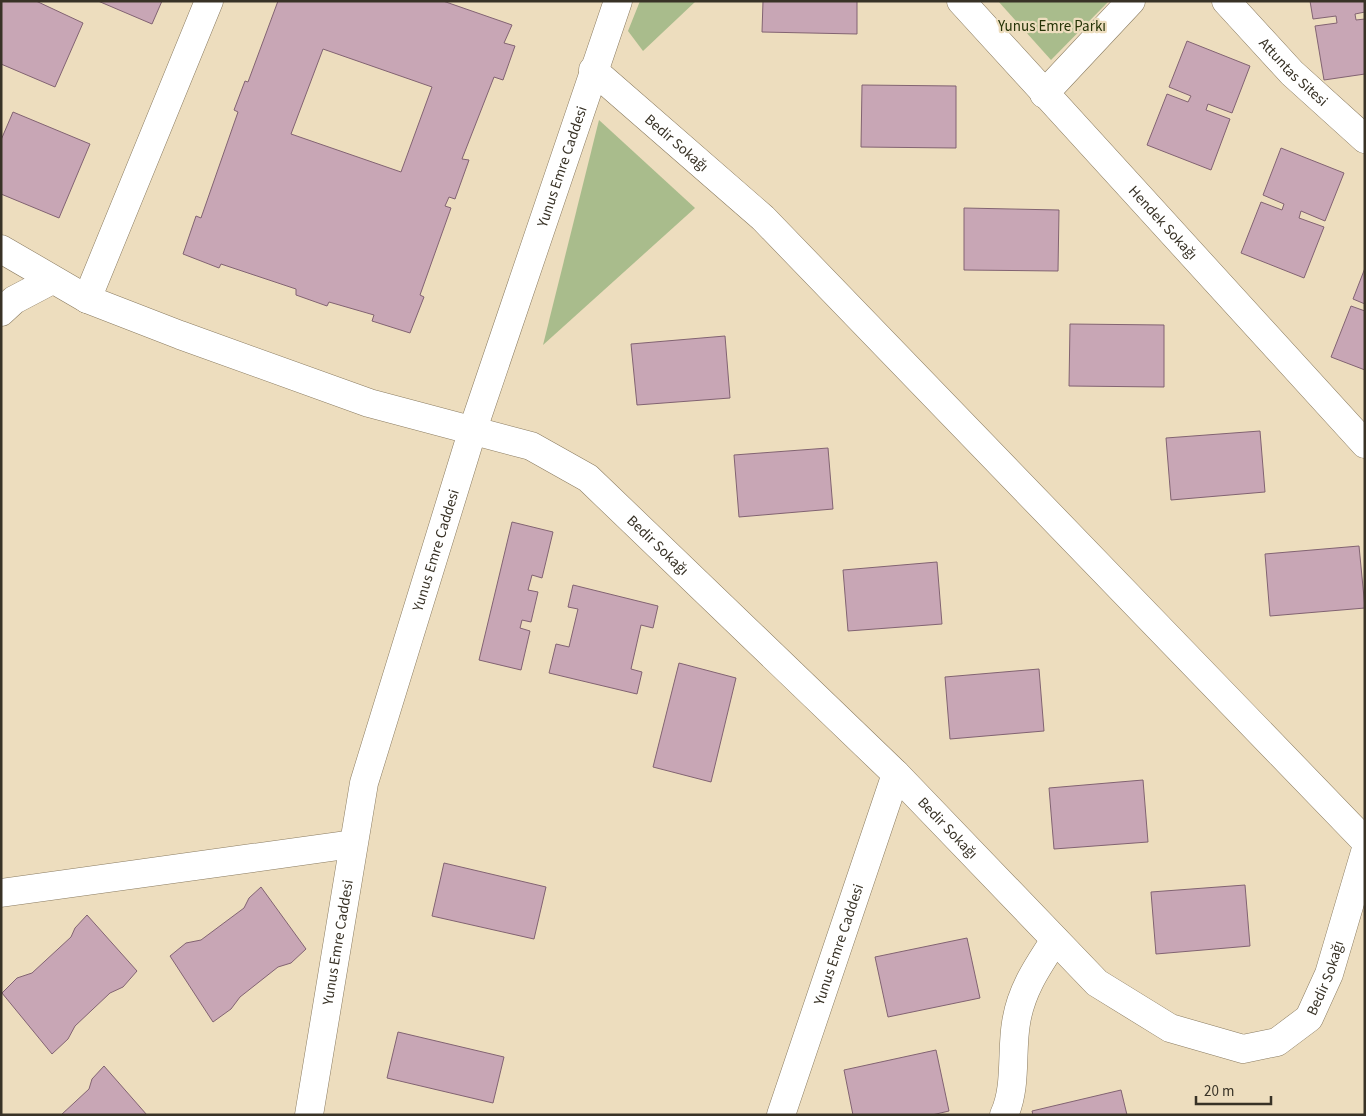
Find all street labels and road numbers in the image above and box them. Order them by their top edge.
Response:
street label: Attuntas Sitesi [1254,33,1333,111]
street label: Yunus Emre Caddesi [531,103,592,231]
street label: Bedir Sokağı [640,109,713,177]
street label: Hendek Sokağı [1124,181,1203,264]
street label: Yunus Emre Caddesi [407,487,464,615]
street label: Bedir Sokağı [622,510,694,580]
street label: Bedir Sokağı [913,792,983,864]
street label: Yunus Emre Caddesi [317,878,358,1008]
street label: Yunus Emre Caddesi [808,881,869,1009]
street label: Bedir Sokağı [1301,938,1349,1019]

